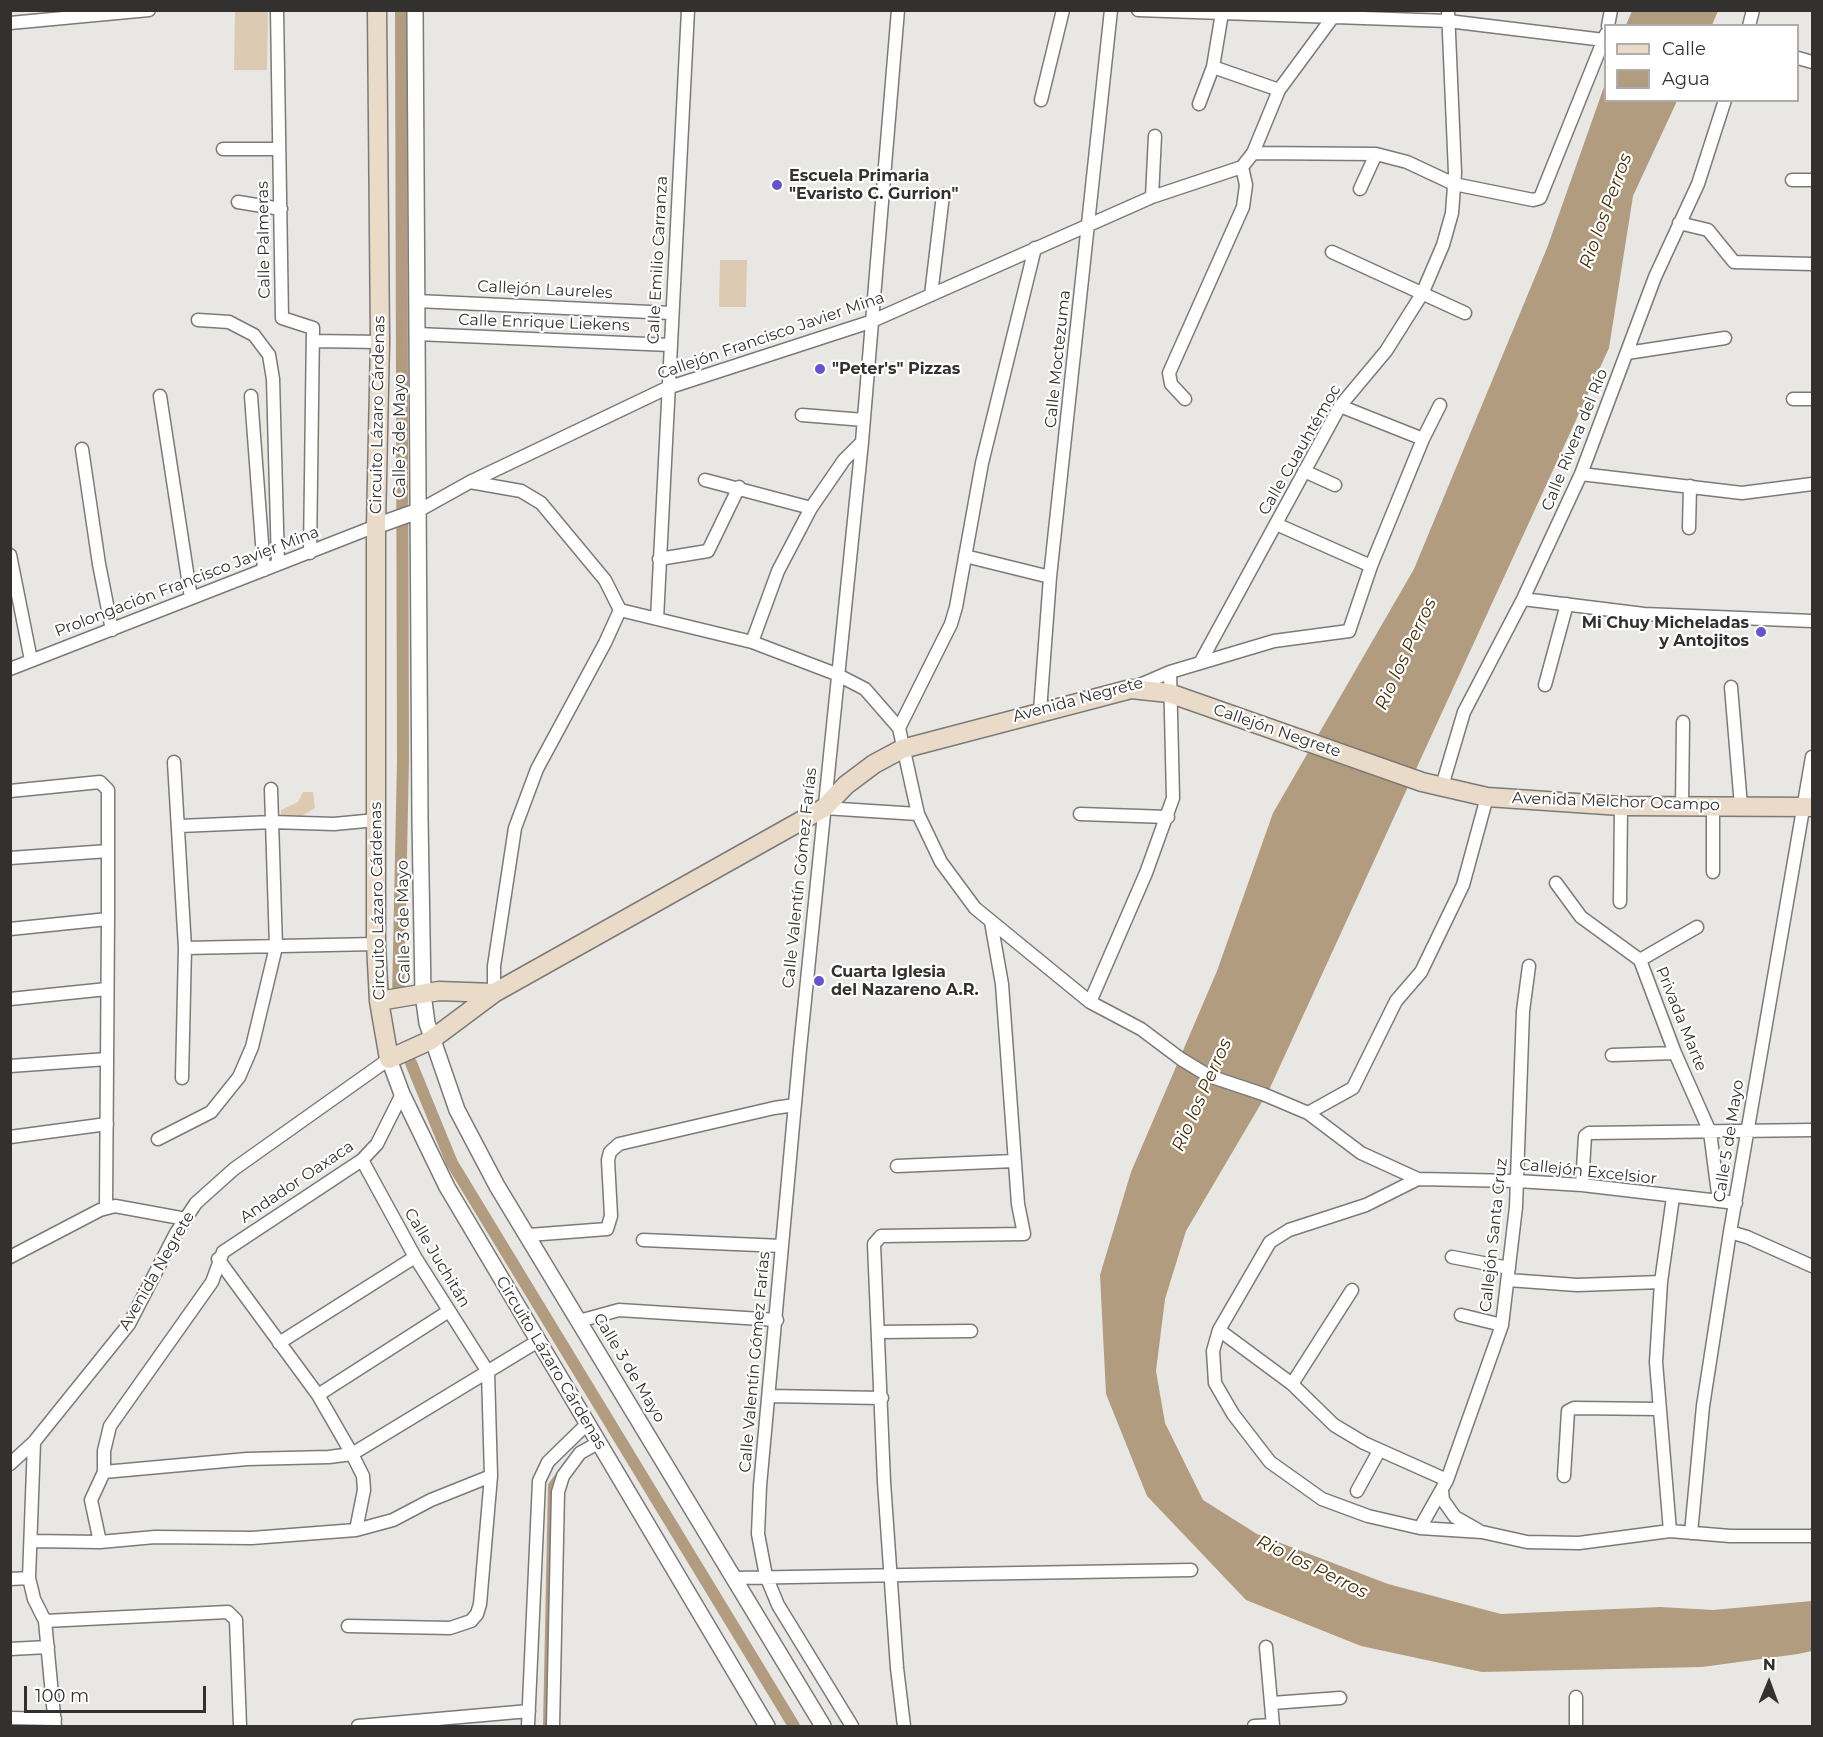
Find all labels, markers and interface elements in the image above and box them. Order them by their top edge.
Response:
legend [1604,24,1799,102]
text: Calle [1662,38,1706,60]
text: Agua [1662,68,1710,90]
water label: Rio los Perros [1575,150,1637,272]
place label: Escuela Primaria "Evaristo C. Gurrion" [789,166,958,204]
street label: Calle Emilio Carranza [644,175,672,345]
marker: Escuela Primaria "Evaristo C. Gurrion" [770,178,784,192]
street label: Calle Palmeras [253,181,275,299]
street label: Callejón Laureles [477,277,613,303]
street label: Callejón Francisco Javier Mina [655,288,887,384]
street label: Calle Moctezuma [1041,289,1075,429]
street label: Calle Enrique Liekens [458,310,630,336]
street label: Circuito Lázaro Cárdenas [367,316,389,514]
place label: "Peter's" Pizzas [832,359,960,379]
marker: "Peter's" Pizzas [813,362,827,376]
street label: Calle Rivera del Río [1538,366,1612,514]
street label: Calle 3 de Mayo [390,374,410,498]
street label: Calle Cuauhtémoc [1255,381,1345,519]
street label: Prolongación Francisco Javier Mina [52,523,322,641]
water label: Rio los Perros [1371,595,1441,713]
place label: Mi Chuy Micheladas y Antojitos [1582,613,1749,651]
marker: Mi Chuy Micheladas y Antojitos [1754,625,1768,639]
street label: Avenida Negrete [1011,673,1145,727]
street label: Callejón Negrete [1211,700,1343,762]
street label: Calle Valentín Gómez Farías [779,767,821,989]
street label: Avenida Melchor Ocampo [1512,789,1720,815]
street label: Circuito Lázaro Cárdenas [367,802,389,1000]
street label: Calle 3 de Mayo [393,860,415,984]
place label: Cuarta Iglesia del Nazareno A.R. [831,962,979,1000]
street label: Privada Marte [1651,964,1711,1074]
marker: Cuarta Iglesia del Nazareno A.R. [812,974,826,988]
water label: Rio los Perros [1167,1035,1237,1155]
street label: Calle 5 de Mayo [1710,1078,1748,1204]
street label: Andador Oaxaca [236,1137,358,1227]
street label: Callejón Excelsior [1518,1155,1658,1189]
street label: Callejón Santa Cruz [1476,1157,1512,1313]
street label: Calle Juchitán [400,1205,474,1311]
street label: Avenida Negrete [115,1208,199,1334]
street label: Calle Valentín Gómez Farías [736,1251,774,1473]
street label: Circuito Lázaro Cárdenas [492,1273,610,1453]
street label: Calle 3 de Mayo [589,1310,669,1426]
water label: Rio los Perros [1253,1531,1371,1603]
north arrow [1739,1653,1799,1713]
text: N [1763,1655,1776,1674]
scale bar [27,1674,208,1712]
text: 100 m [35,1685,89,1707]

